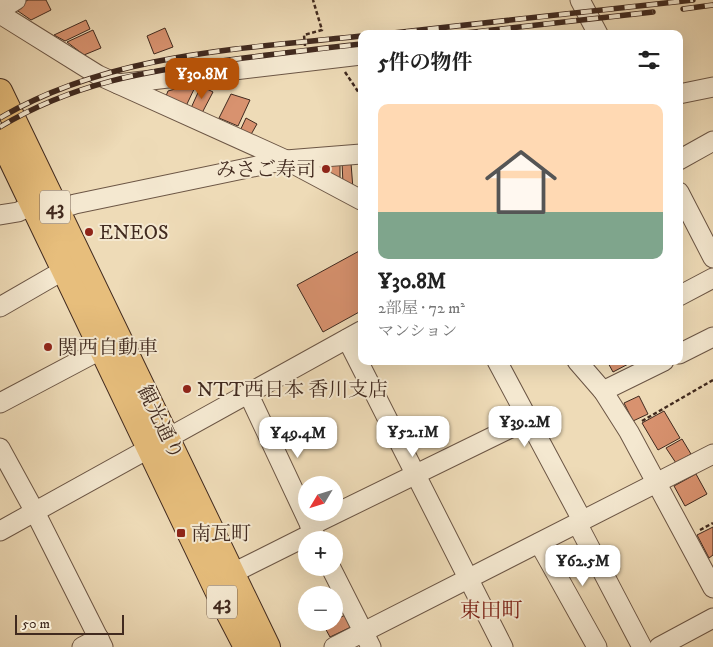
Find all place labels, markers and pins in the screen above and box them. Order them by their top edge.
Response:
pin: ¥30.8M [161,58,243,100]
place label: みさご寿司 [216,158,316,183]
marker: みさご寿司 [320,163,332,175]
place label: ENEOS [99,221,168,246]
marker: ENEOS [83,226,95,238]
place label: 関西自動車 [58,336,158,361]
marker: 関西自動車 [42,341,54,353]
place label: NTT西日本 香川支店 [197,378,388,403]
marker: NTT西日本 香川支店 [181,383,193,395]
pin: ¥39.2M [484,406,566,448]
pin: ¥49.4M [257,416,339,459]
pin: ¥52.1M [372,416,454,458]
place label: 南瓦町 [191,522,251,547]
marker: 南瓦町 [175,527,187,539]
pin: ¥62.5M [542,544,624,587]

